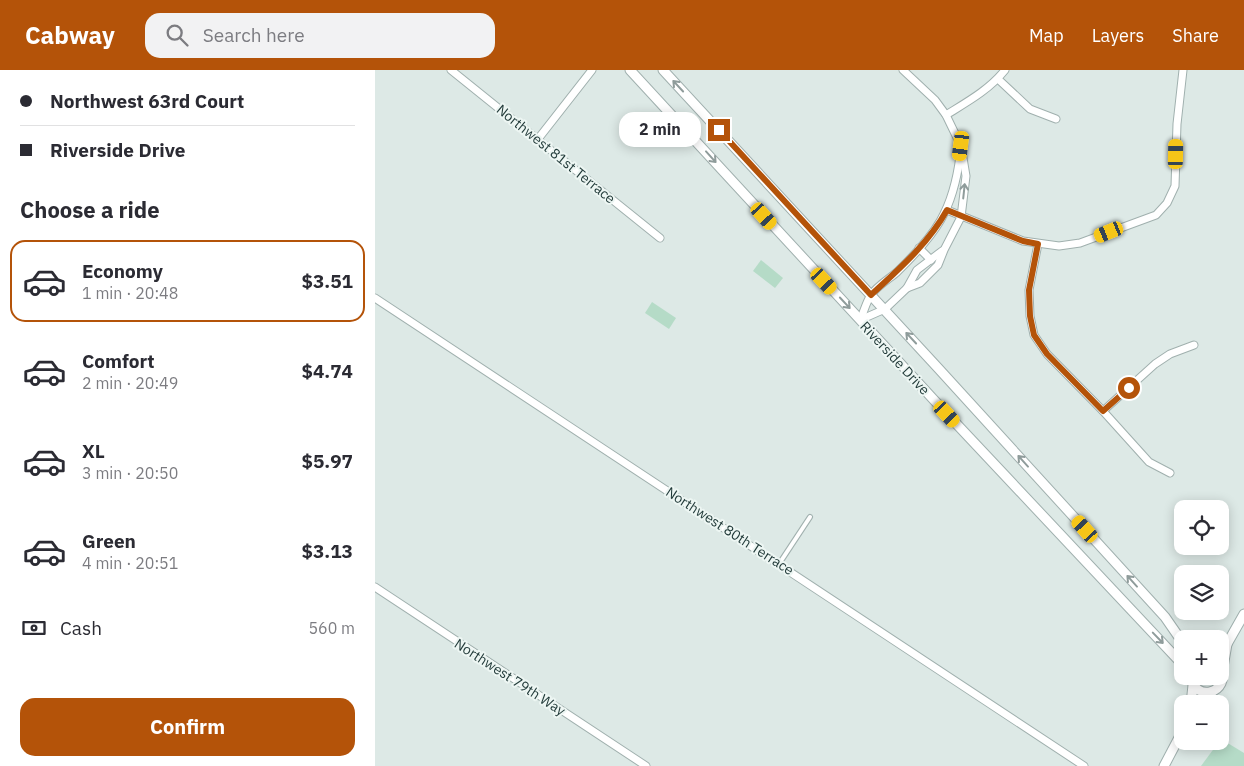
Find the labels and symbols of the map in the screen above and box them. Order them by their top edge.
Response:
one-way arrow [672,80,684,93]
street label: Northwest 81st Terrace [493,100,619,208]
callout: 2 min [619,112,701,148]
route end [708,119,730,141]
car [951,130,970,162]
car [1168,139,1183,169]
one-way arrow [705,151,717,164]
one-way arrow [959,183,969,199]
car [748,200,779,232]
car [1092,219,1125,245]
car [808,265,839,297]
one-way arrow [839,297,851,310]
street label: Riverside Drive [856,317,934,399]
one-way arrow [906,332,917,345]
route start [1118,377,1140,399]
car [931,398,962,430]
one-way arrow [1017,454,1029,467]
street label: Northwest 80th Terrace [663,483,798,579]
car [1069,513,1100,545]
one-way arrow [1126,575,1138,588]
one-way arrow [1152,631,1164,644]
street label: Northwest 79th Way [451,634,569,720]

